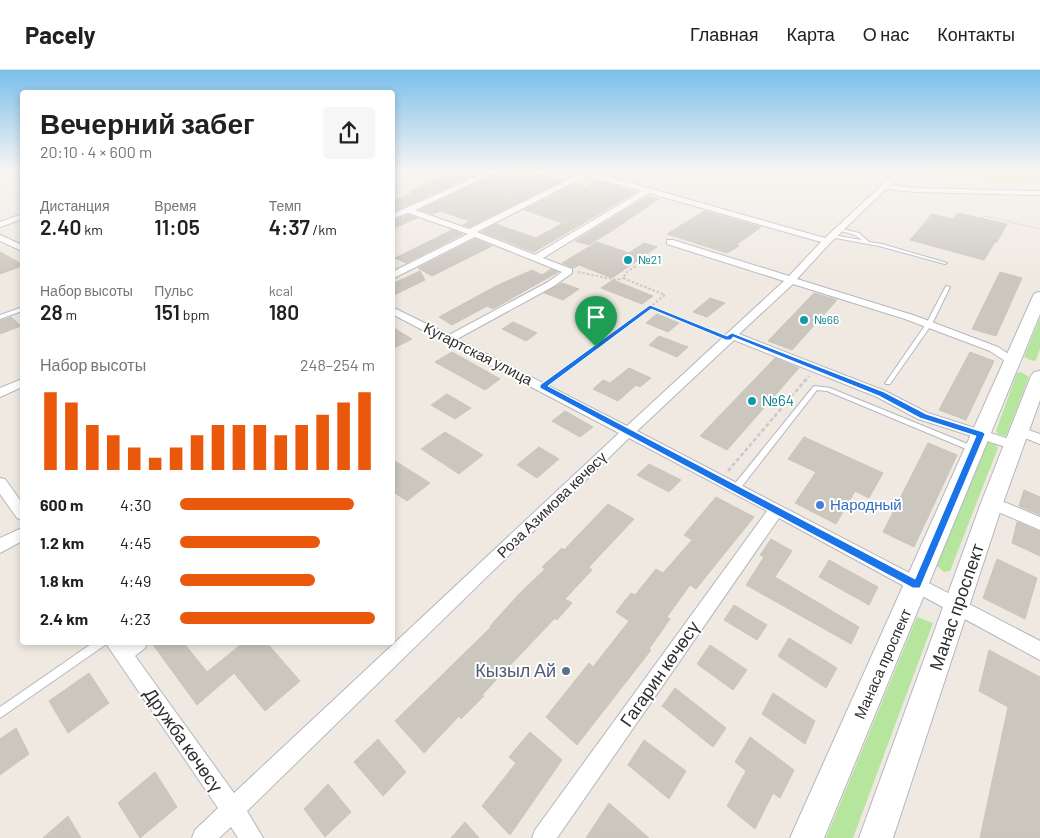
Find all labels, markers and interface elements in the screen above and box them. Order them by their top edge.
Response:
text: Pacely [25,20,96,49]
text: Главная [690,23,759,45]
text: Карта [787,23,835,45]
text: О нас [863,23,909,45]
text: Контакты [937,23,1015,45]
text: Вечерний забег [40,106,255,140]
button: share [323,107,375,159]
text: 20:10 · 4 × 600 m [40,142,152,161]
text: Дистанция [40,197,110,214]
text: Время [154,197,196,214]
text: Темп [269,197,301,214]
text: 2.40 [40,214,82,239]
text: 11:05 [154,214,200,239]
text: 4:37 [269,214,310,239]
text: km [82,221,103,238]
text: /km [310,221,337,238]
place label: №21 [638,252,661,266]
marker: №21 [622,254,634,266]
text: Набор высоты [40,282,133,299]
text: Пульс [154,282,194,299]
text: kcal [269,282,293,299]
pin [575,296,617,347]
text: 28 [40,299,63,324]
text: 151 [154,299,180,324]
text: 180 [269,299,299,324]
icon: arrive [582,303,610,331]
text: m [63,306,77,323]
text: bpm [180,306,210,323]
place label: №66 [814,312,839,326]
marker: №66 [798,314,810,326]
street label: Кугартская улица [421,318,536,389]
text: Набор высоты [40,355,146,374]
text: 248–254 m [300,355,375,374]
place label: №64 [762,391,794,409]
marker: №64 [746,395,758,407]
street label: Роза Азимова көчөсү [493,447,610,561]
text: 600 m [40,495,83,514]
text: 4:30 [120,495,152,514]
place label: Народный [830,495,902,513]
marker: Народный [814,499,826,511]
text: 1.2 km [40,533,84,552]
text: 4:45 [120,533,151,552]
street label: Манас проспект [924,540,988,673]
text: 1.8 km [40,571,84,590]
text: 4:49 [120,571,151,590]
street label: Манаса проспект [850,606,915,722]
text: 2.4 km [40,609,88,628]
text: 4:23 [120,609,151,628]
street label: Гагарин көчөсү [615,616,704,730]
place label: Кызыл Ай [475,659,556,681]
marker: Кызыл Ай [560,665,572,677]
street label: Дружба көчөсү [140,683,228,796]

